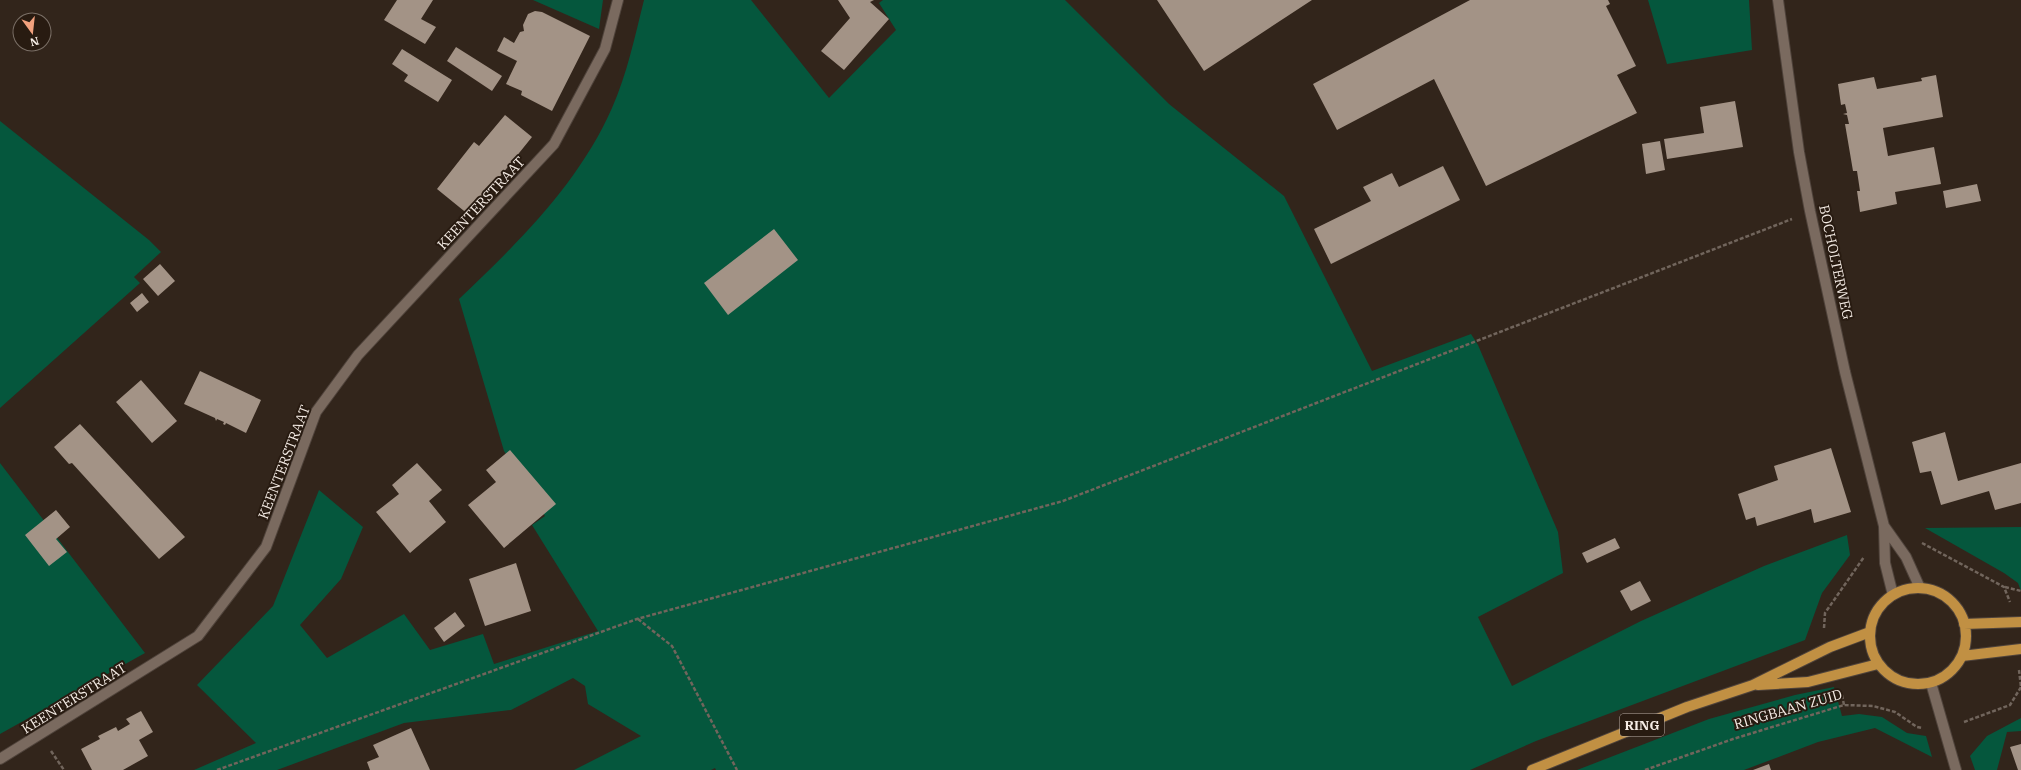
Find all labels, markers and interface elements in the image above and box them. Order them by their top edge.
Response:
north arrow [12,12,52,52]
text: N [28,34,41,50]
street label: KEENTERSTRAAT [433,153,529,253]
street label: BOCHOLTERWEG [1815,203,1857,321]
street label: KEENTERSTRAAT [254,402,314,522]
street label: KEENTERSTRAAT [18,658,130,738]
street label: RINGBAAN ZUID [1732,685,1844,733]
road number: RING [1620,714,1664,736]

